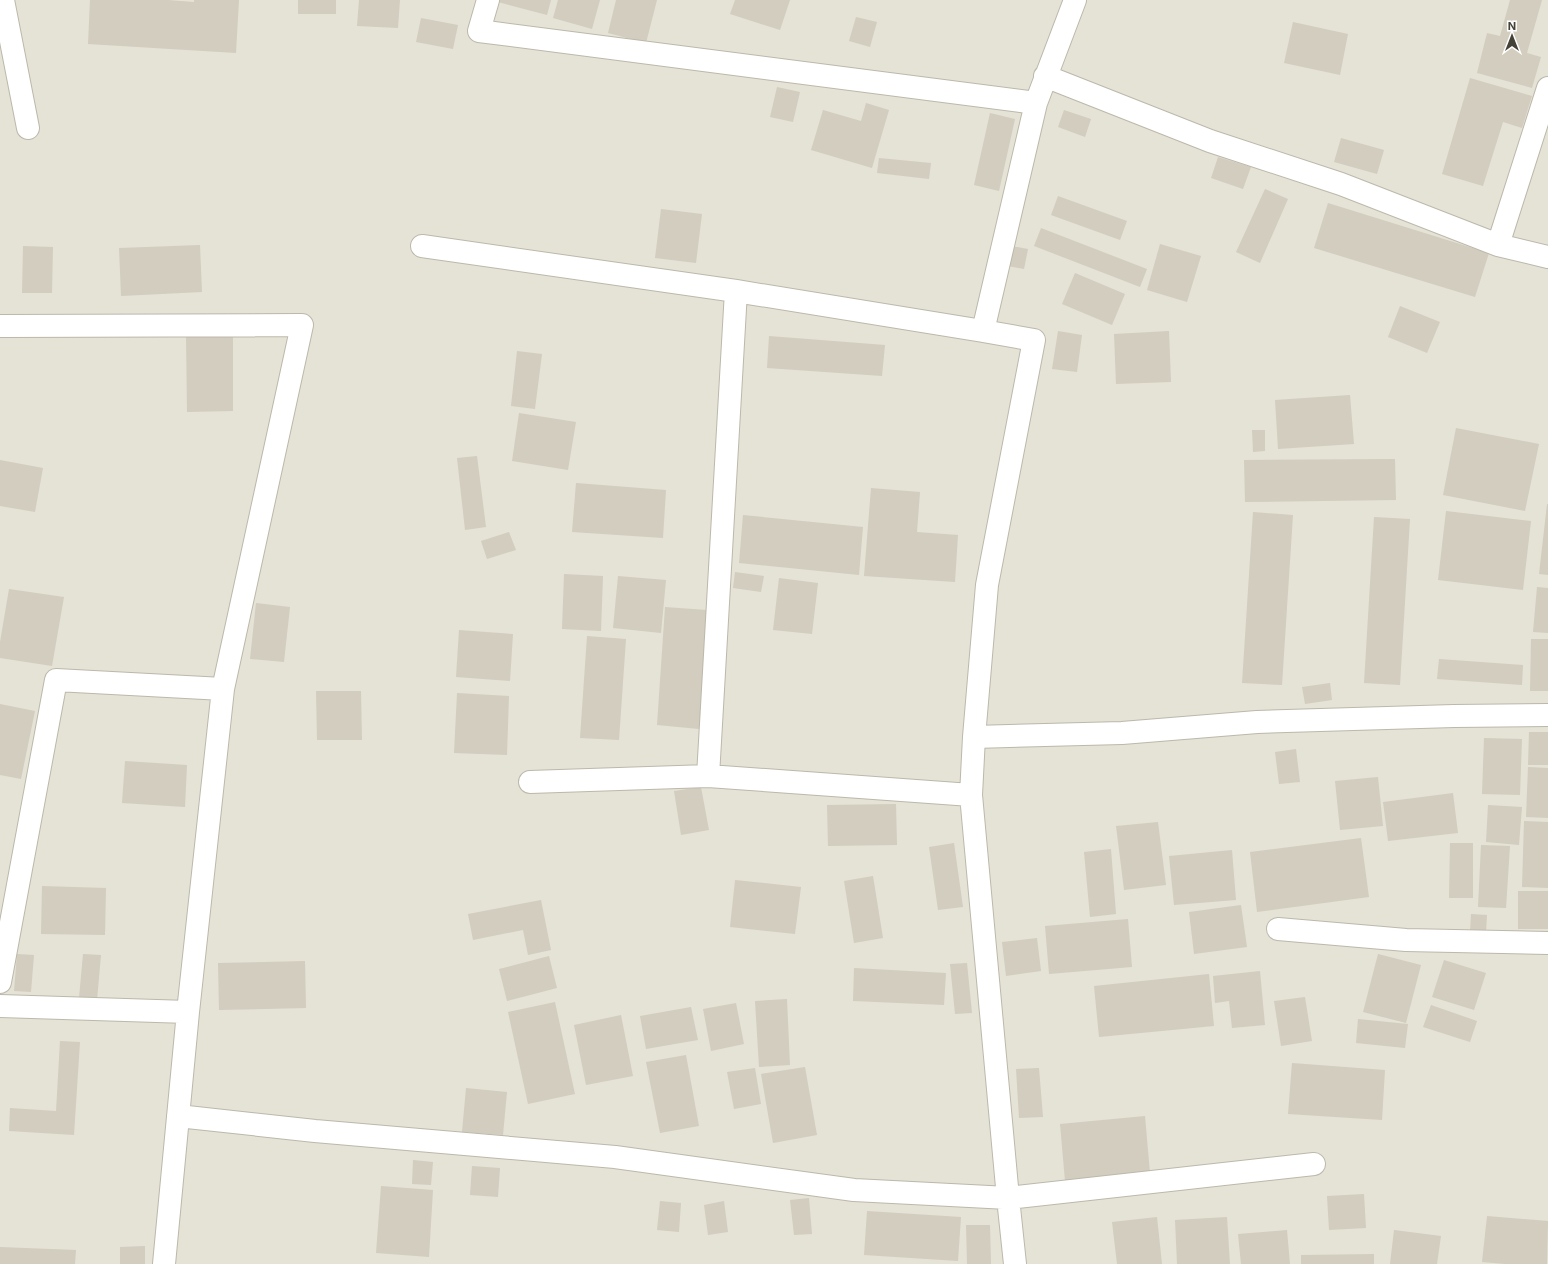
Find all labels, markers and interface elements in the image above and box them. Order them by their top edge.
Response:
north arrow [1492,16,1532,56]
text: N [1508,19,1516,33]

